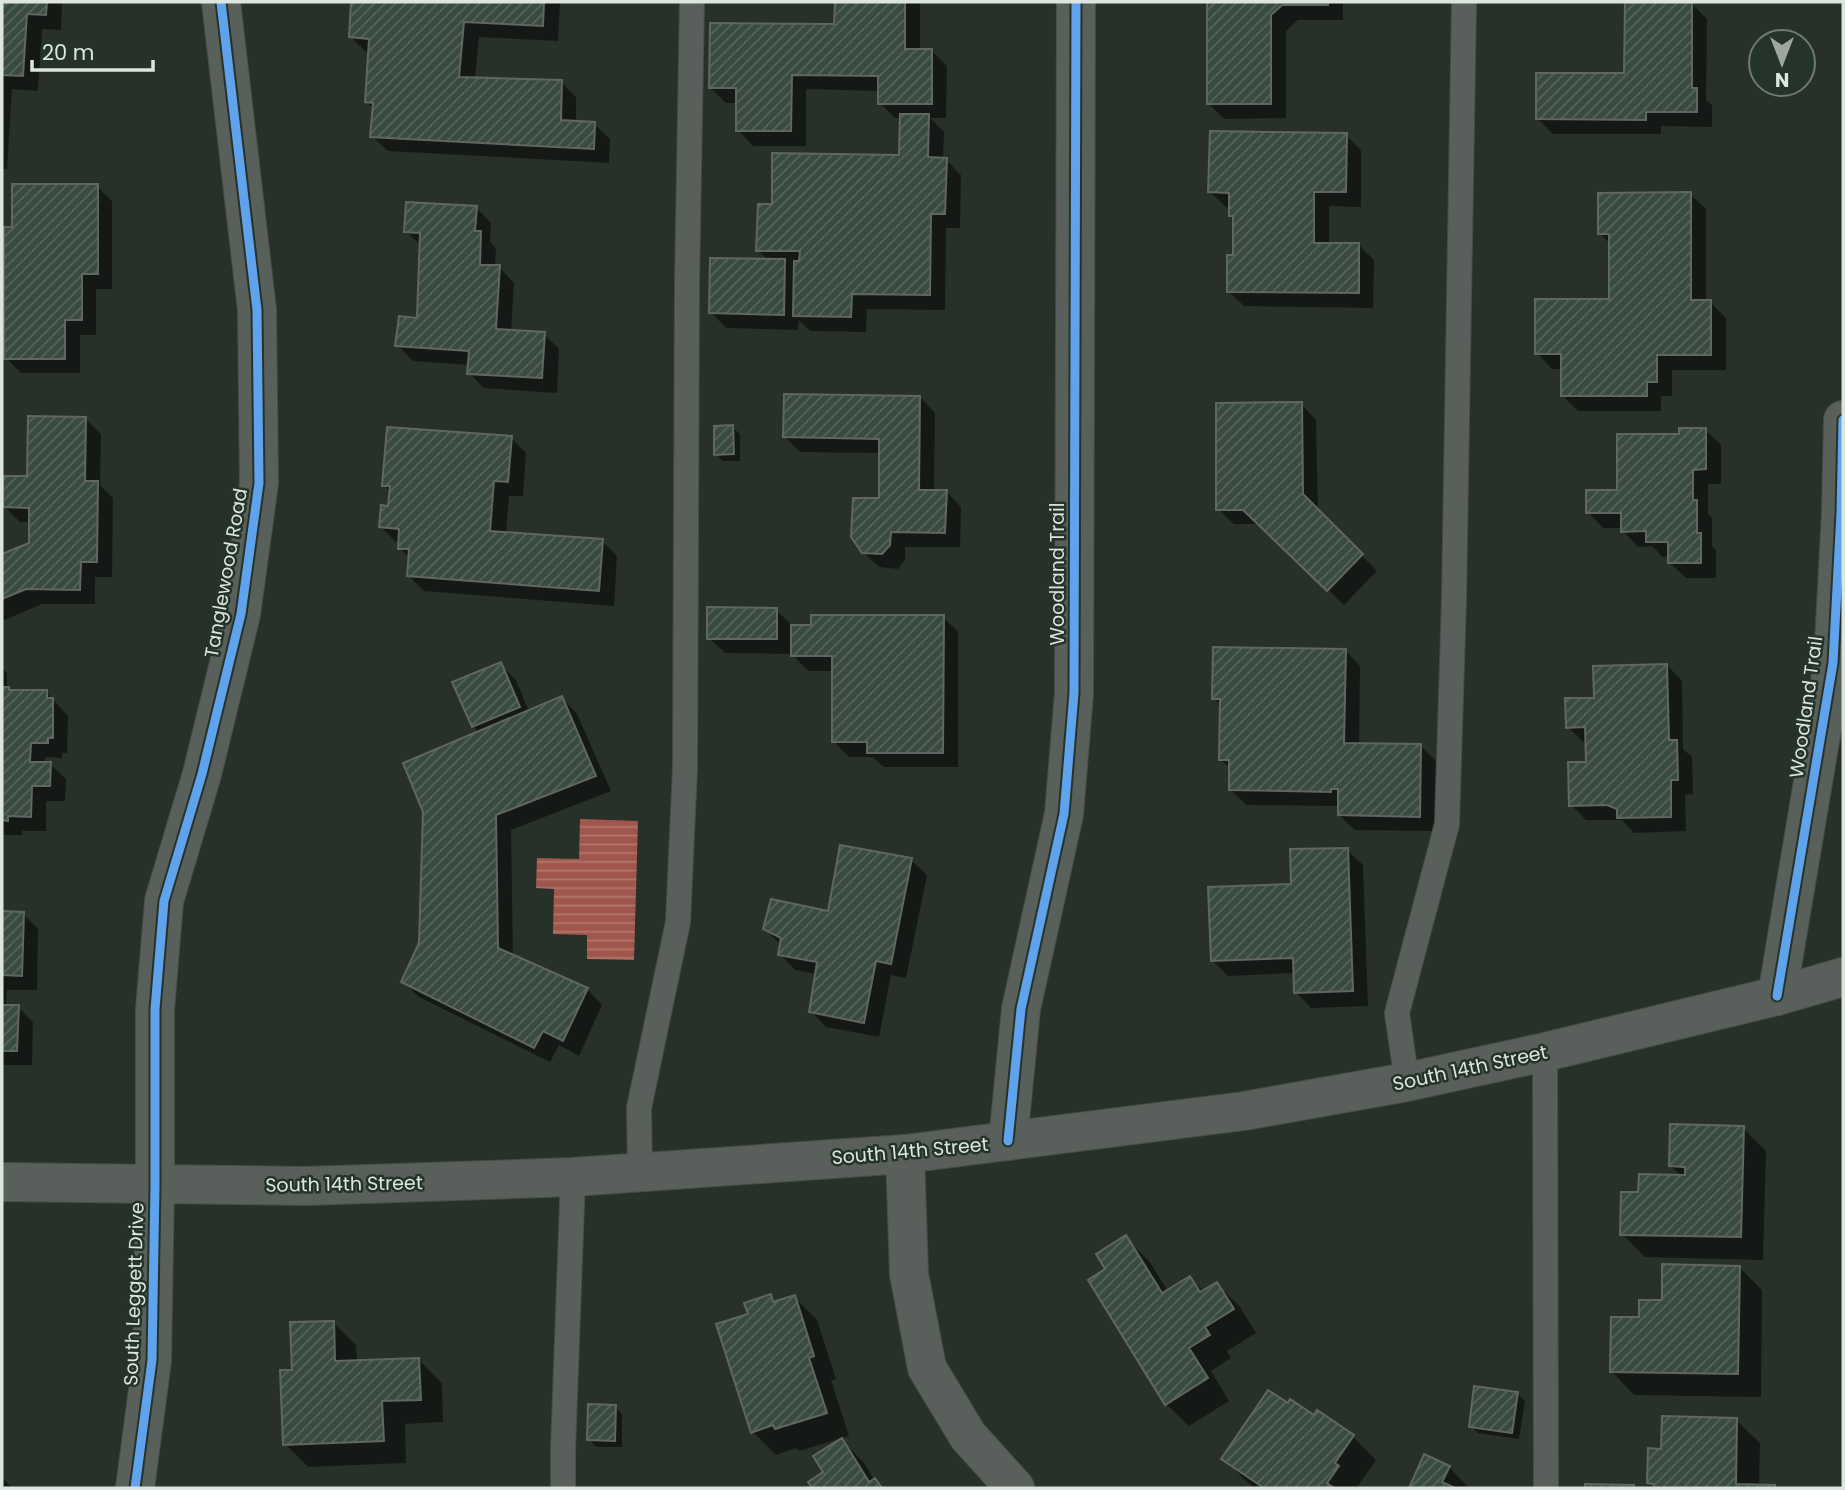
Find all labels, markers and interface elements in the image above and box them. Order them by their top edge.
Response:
scale bar [32,28,152,72]
north arrow [1747,28,1817,98]
text: 20 m [42,38,95,67]
text: N [1775,66,1789,93]
street label: Tanglewood Road [198,486,254,660]
street label: Woodland Trail [1044,503,1071,645]
street label: Woodland Trail [1783,634,1829,780]
street label: South 14th Street [1390,1038,1550,1098]
street label: South 14th Street [830,1131,990,1171]
street label: South 14th Street [265,1169,423,1199]
street label: South Leggett Drive [117,1202,151,1386]

